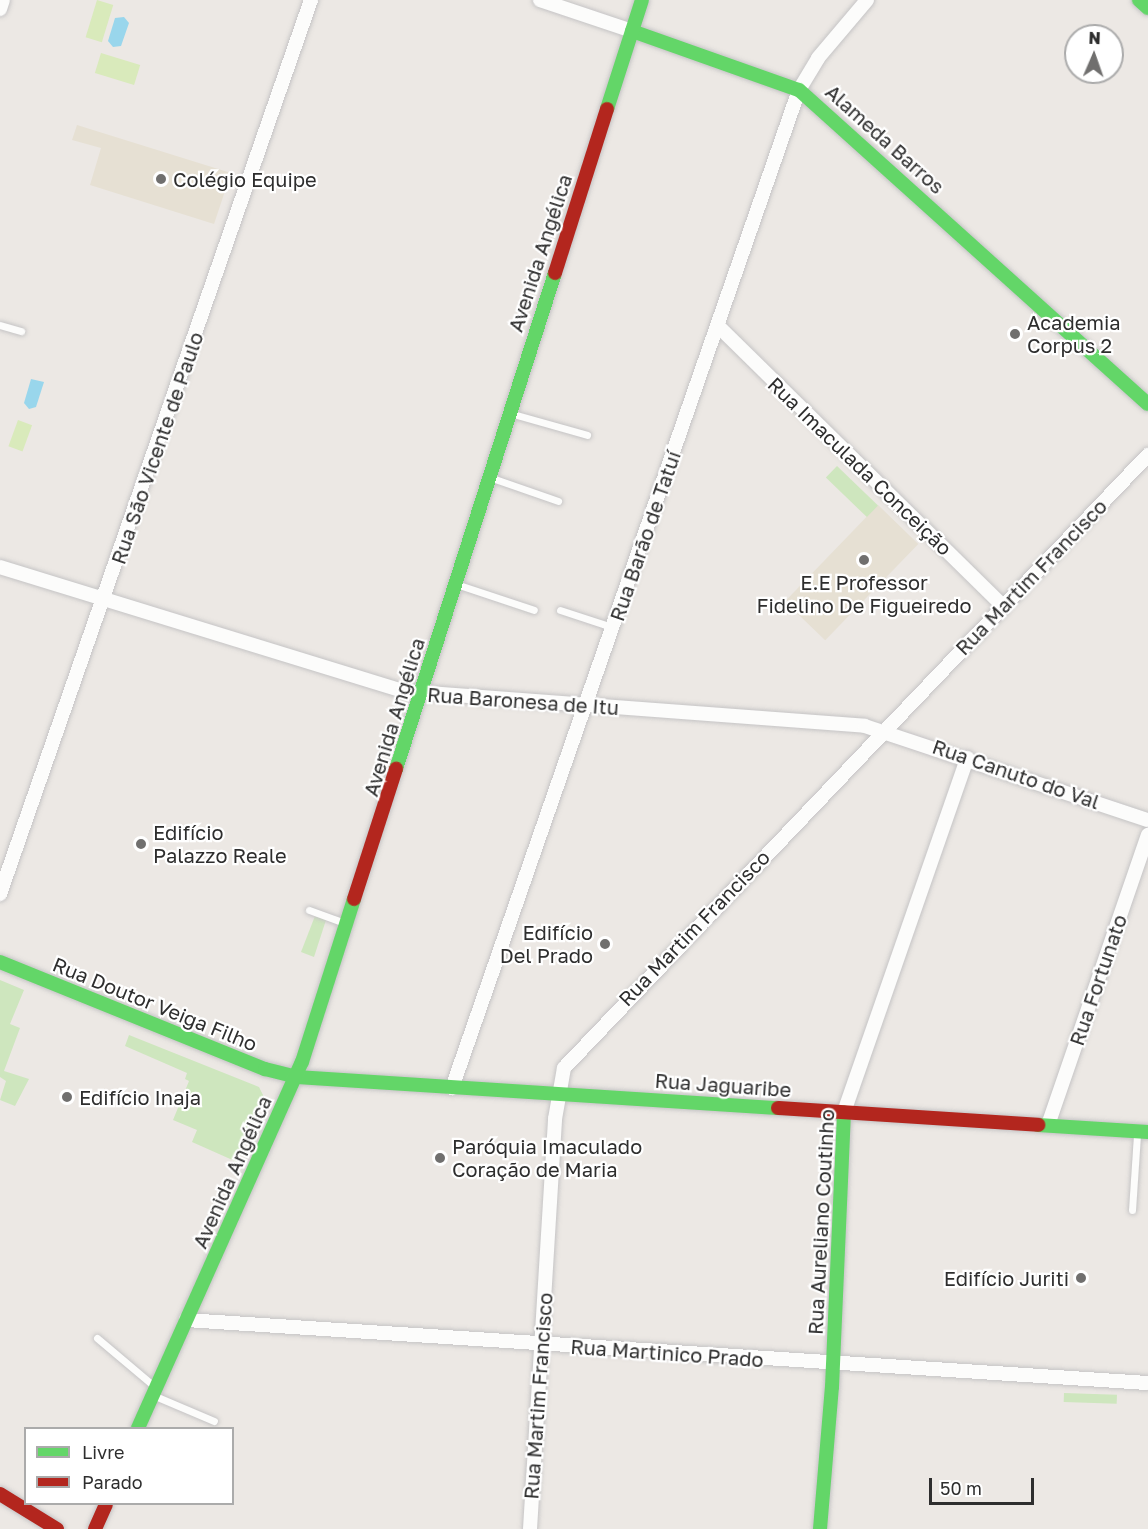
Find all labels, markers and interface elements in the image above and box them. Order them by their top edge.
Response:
north arrow [1064,24,1124,84]
text: N [1088,28,1101,48]
street label: Alameda Barros [821,79,949,199]
place label: Colégio Equipe [173,167,317,191]
street label: Avenida Angélica [503,171,577,335]
marker: Colégio Equipe [154,172,168,186]
place label: Academia Corpus 2 [1027,310,1121,357]
marker: Academia Corpus 2 [1008,327,1022,341]
street label: Rua São Vicente de Paulo [106,329,208,567]
street label: Rua Imaculada Conceição [763,372,957,560]
street label: Rua Barão de Tatuí [605,448,685,624]
street label: Rua Martim Francisco [950,494,1112,660]
marker: E.E Professor Fidelino De Figueiredo [857,553,871,567]
place label: E.E Professor Fidelino De Figueiredo [757,570,971,617]
street label: Avenida Angélica [358,635,430,799]
street label: Rua Baronesa de Itu [426,682,620,720]
street label: Rua Canuto do Val [929,734,1103,814]
place label: Edifício Palazzo Reale [153,820,287,867]
marker: Edifício Palazzo Reale [134,837,148,851]
street label: Rua Martim Francisco [613,845,775,1011]
street label: Rua Fortunato [1064,911,1132,1049]
place label: Edifício Del Prado [500,921,593,968]
marker: Edifício Del Prado [598,937,612,951]
street label: Rua Doutor Veiga Filho [49,952,261,1056]
street label: Rua Jaguaribe [654,1068,792,1102]
place label: Edifício Inaja [79,1085,201,1109]
marker: Edifício Inaja [60,1090,74,1104]
street label: Avenida Angélica [188,1092,276,1252]
street label: Rua Aureliano Coutinho [803,1109,839,1335]
place label: Paróquia Imaculado Coração de Maria [452,1134,642,1181]
marker: Paróquia Imaculado Coração de Maria [433,1151,447,1165]
place label: Edifício Juriti [944,1266,1069,1290]
marker: Edifício Juriti [1074,1271,1088,1285]
street label: Rua Martim Francisco [519,1292,557,1500]
street label: Rua Martinico Prado [570,1334,764,1372]
legend [24,1427,234,1505]
text: Livre [82,1441,124,1463]
scale bar [932,1466,1037,1504]
text: Parado [82,1471,143,1493]
text: 50 m [940,1477,982,1499]

